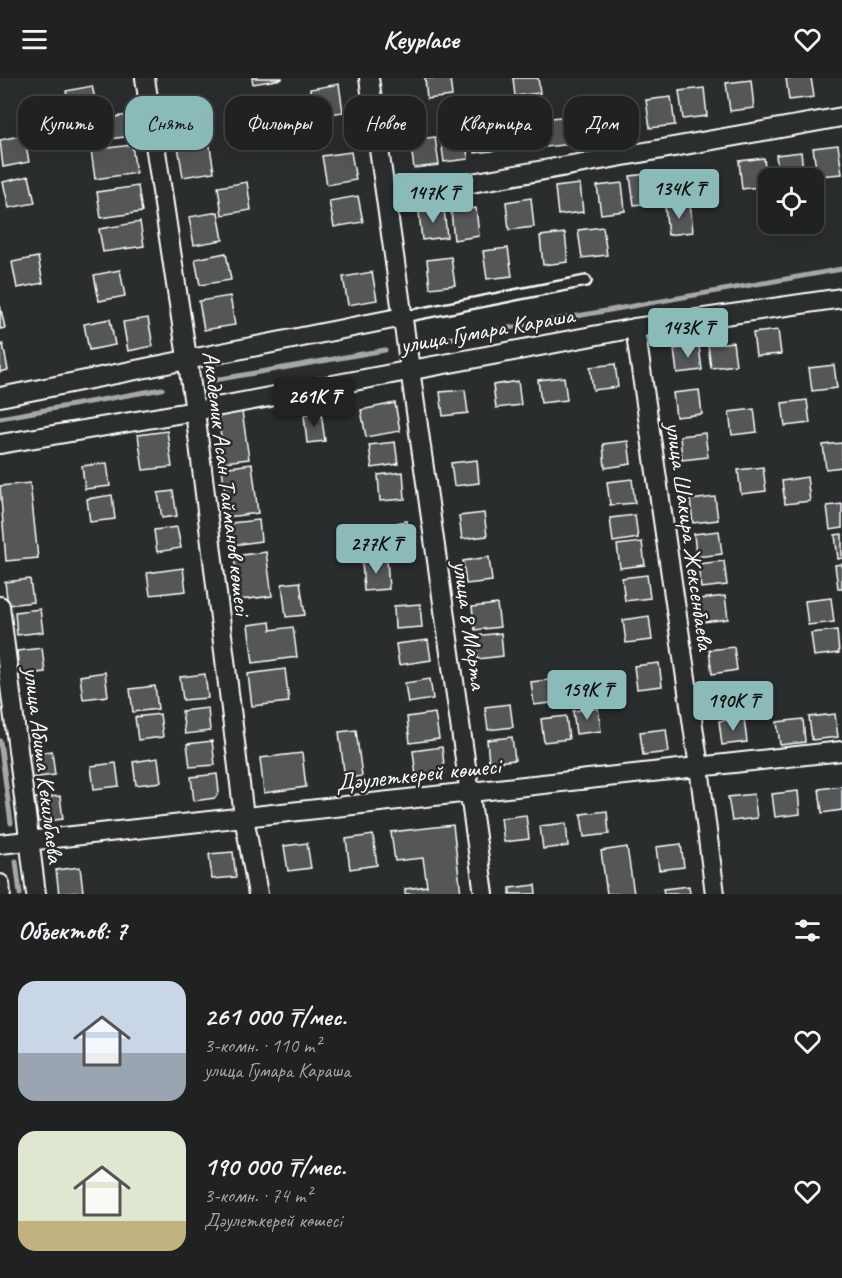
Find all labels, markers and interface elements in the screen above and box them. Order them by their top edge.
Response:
text: Keyplace [383,22,459,56]
icon: menu [18,23,51,56]
icon: heart [791,23,824,56]
chip: Купить [18,96,113,150]
chip: Снять [125,96,213,150]
chip: Фильтры [225,96,332,150]
chip: Новое [344,96,426,150]
chip: Квартира [438,96,552,150]
chip: Дом [564,96,639,150]
map controls [758,168,824,234]
button: locate [758,168,824,234]
pin: 134K ₸ [630,169,728,220]
pin: 147K ₸ [384,173,482,224]
text: 134K ₸ [653,176,705,201]
text: 147K ₸ [407,180,459,205]
street label: улица Гумара Караша [396,300,578,360]
pin: 143K ₸ [639,308,737,359]
text: 143K ₸ [662,315,714,340]
street label: Академик Асан Тайманов көшесі [196,349,258,619]
pin: 261K ₸ [265,377,363,428]
text: 261K ₸ [288,384,340,409]
street label: улица Шакира Жексенбаева [659,418,721,653]
pin: 277K ₸ [327,524,425,575]
text: 277K ₸ [350,531,402,556]
street label: улица 8 Марта [446,557,494,693]
street label: улица Абиша Кекилбаева [17,663,71,866]
pin: 159K ₸ [538,670,636,721]
text: 159K ₸ [561,677,613,702]
pin: 190K ₸ [684,681,782,732]
text: 190K ₸ [707,688,759,713]
street label: Дәулеткерей көшесі [334,750,504,798]
text: Объектов: 7 [18,914,127,947]
icon: filters [791,914,824,947]
text: 261 000 ₸/мес. [204,1000,346,1033]
icon: home [66,1005,138,1077]
icon: heart [791,1025,824,1058]
text: 3-комн. · 110 m² [204,1033,321,1058]
text: улица Гумара Караша [204,1058,350,1083]
text: 190 000 ₸/мес. [204,1150,346,1183]
icon: home [66,1155,138,1227]
icon: heart [791,1175,824,1208]
text: 3-комн. · 74 m² [204,1183,312,1208]
text: Дәулеткерей көшесі [204,1208,342,1233]

